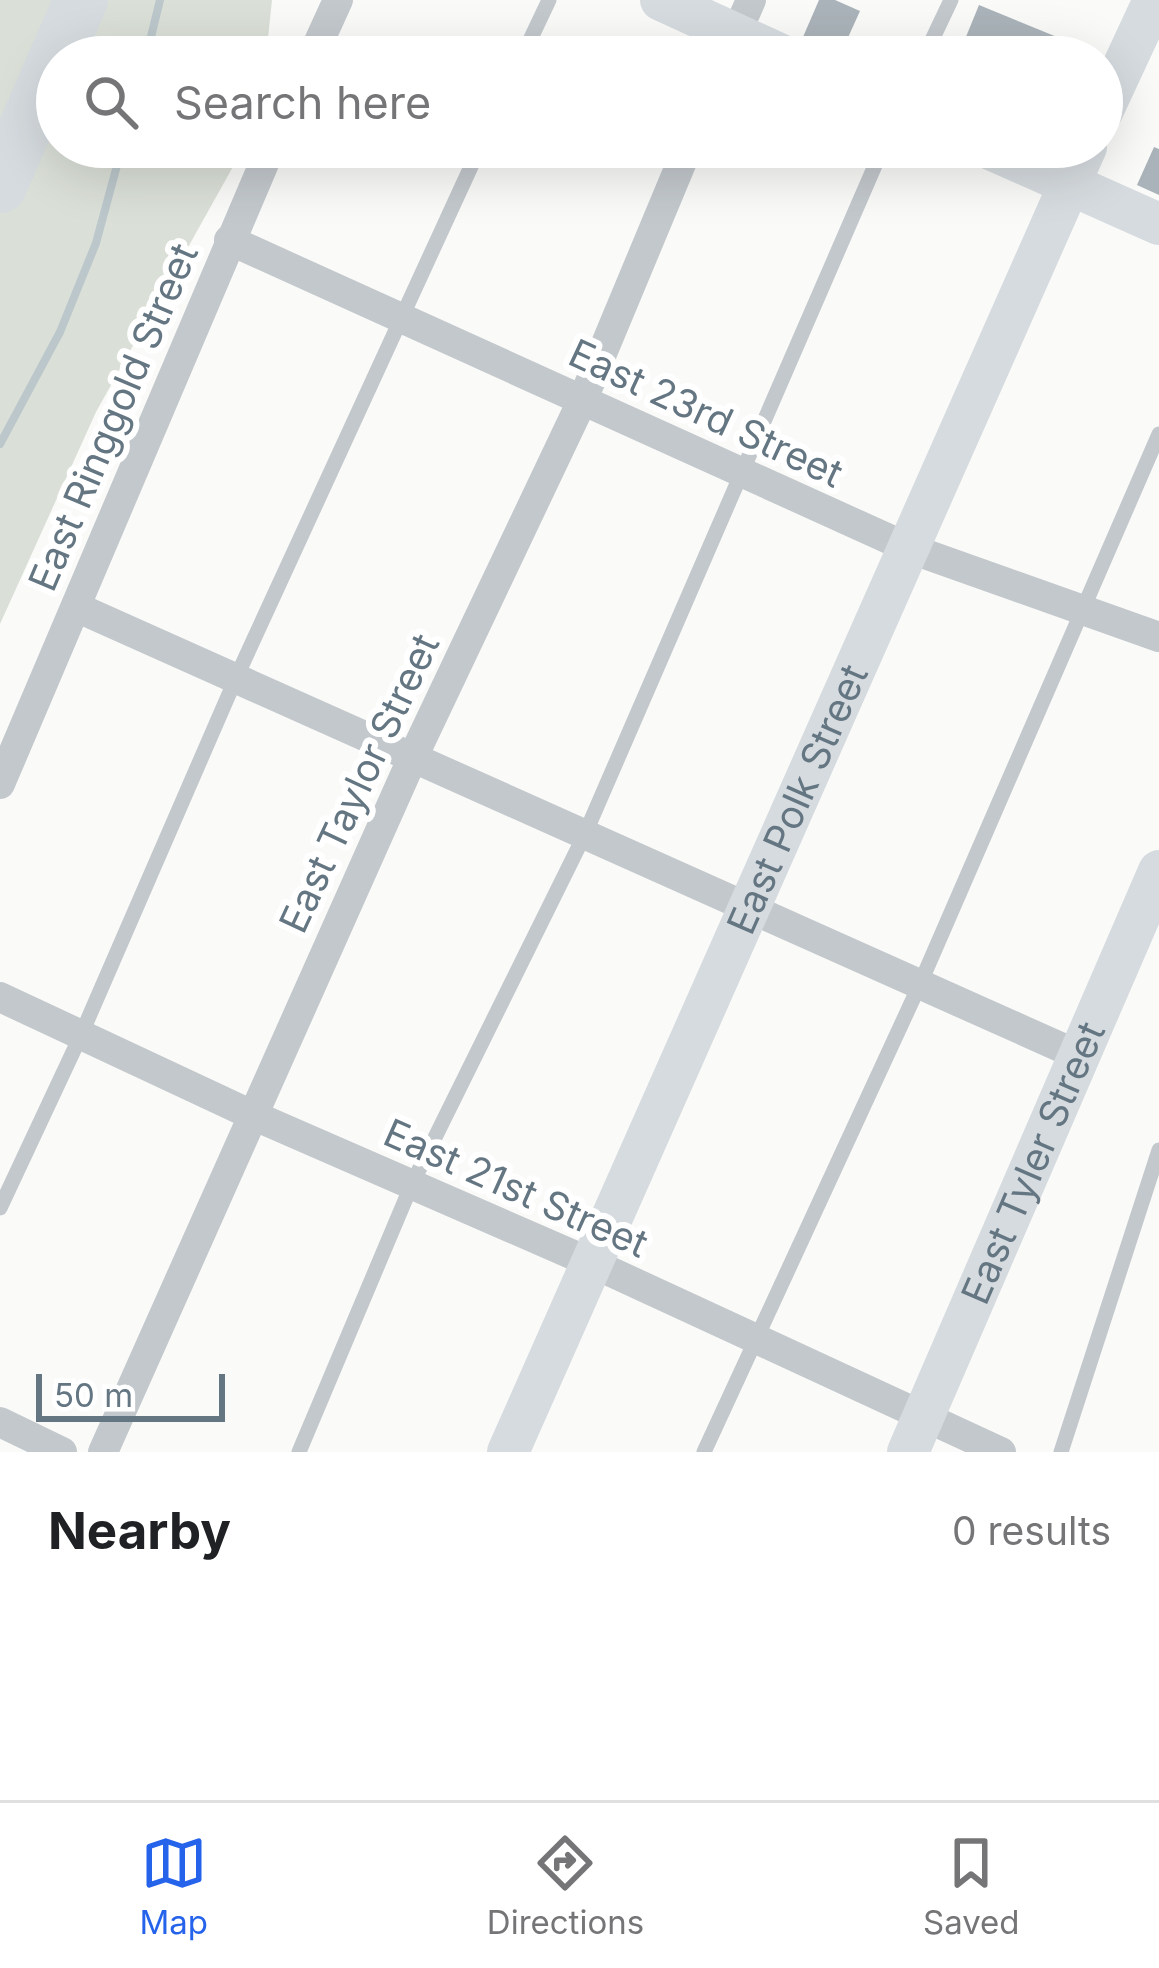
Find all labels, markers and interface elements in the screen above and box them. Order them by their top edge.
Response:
search box [36,36,1123,168]
icon: search [78,69,144,135]
text: Search here [174,75,431,130]
street label: East Ringgold Street [18,236,207,598]
street label: East 23rd Street [562,329,850,496]
street label: East Taylor Street [269,626,448,940]
street label: East Polk Street [717,657,877,941]
street label: East Tyler Street [951,1014,1114,1311]
street label: East 21st Street [377,1108,655,1267]
scale bar [36,1368,225,1421]
text: 50 m [54,1375,133,1415]
text: Nearby [48,1500,231,1561]
text: 0 results [952,1507,1111,1554]
tab: Map [139,1830,208,1942]
tab: Directions [487,1830,644,1942]
tab: Saved [923,1830,1020,1942]

